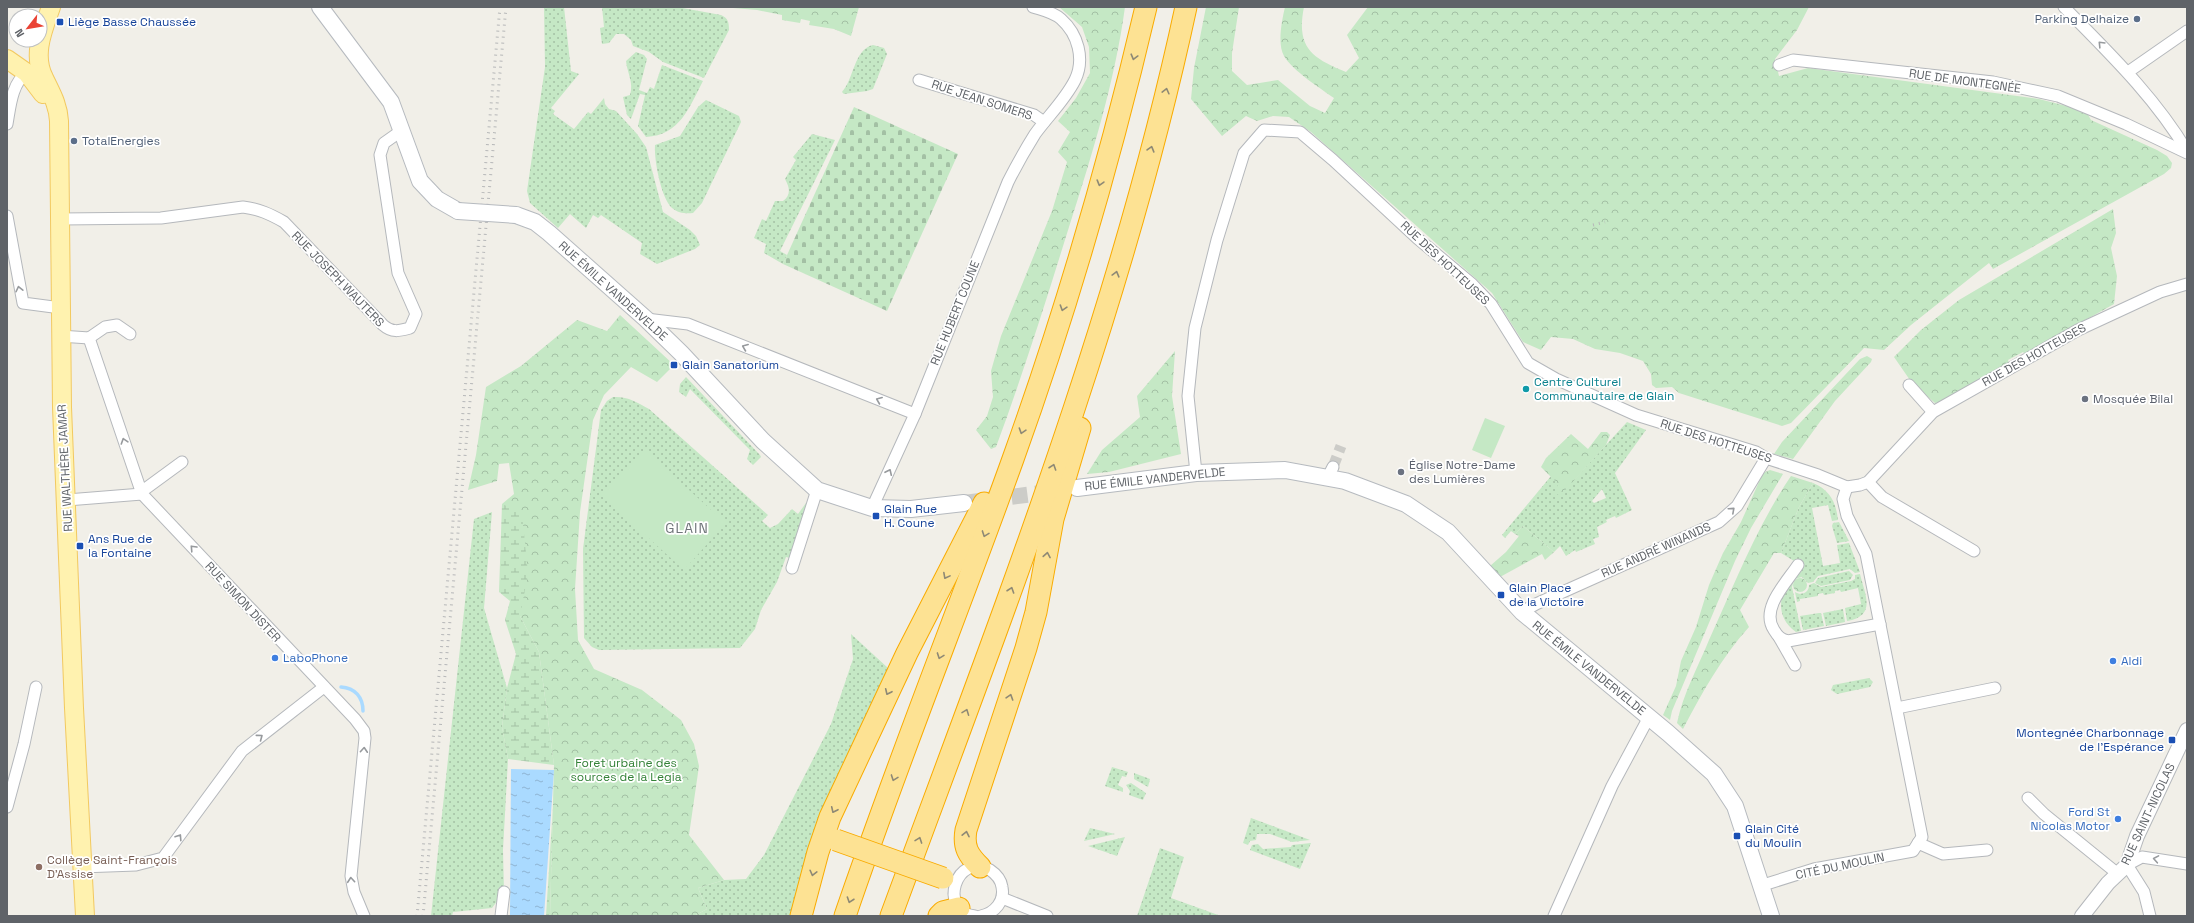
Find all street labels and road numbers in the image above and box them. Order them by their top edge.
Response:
street label: RUE DE MONTEGNÉE [1908,65,2022,97]
street label: RUE JEAN SOMERS [929,76,1035,124]
street label: RUE DES HOTTEUSES [1397,217,1493,309]
street label: RUE JOSEPH WAUTERS [288,228,388,330]
street label: RUE ÉMILE VANDERVELDE [555,238,671,344]
street label: RUE HUBERT COUNE [927,258,983,368]
street label: RUE DES HOTTEUSES [1979,320,2089,390]
street label: RUE WALTHÈRE JAMAR [54,404,76,532]
street label: RUE DES HOTTEUSES [1658,415,1774,467]
street label: RUE ÉMILE VANDERVELDE [1084,464,1226,494]
street label: RUE ANDRÉ WINANDS [1599,519,1713,581]
street label: RUE SIMON DISTER [202,558,284,646]
street label: RUE ÉMILE VANDERVELDE [1529,617,1649,719]
street label: RUE SAINT-NICOLAS [2117,760,2179,868]
street label: CITÉ DU MOULIN [1794,849,1886,883]

